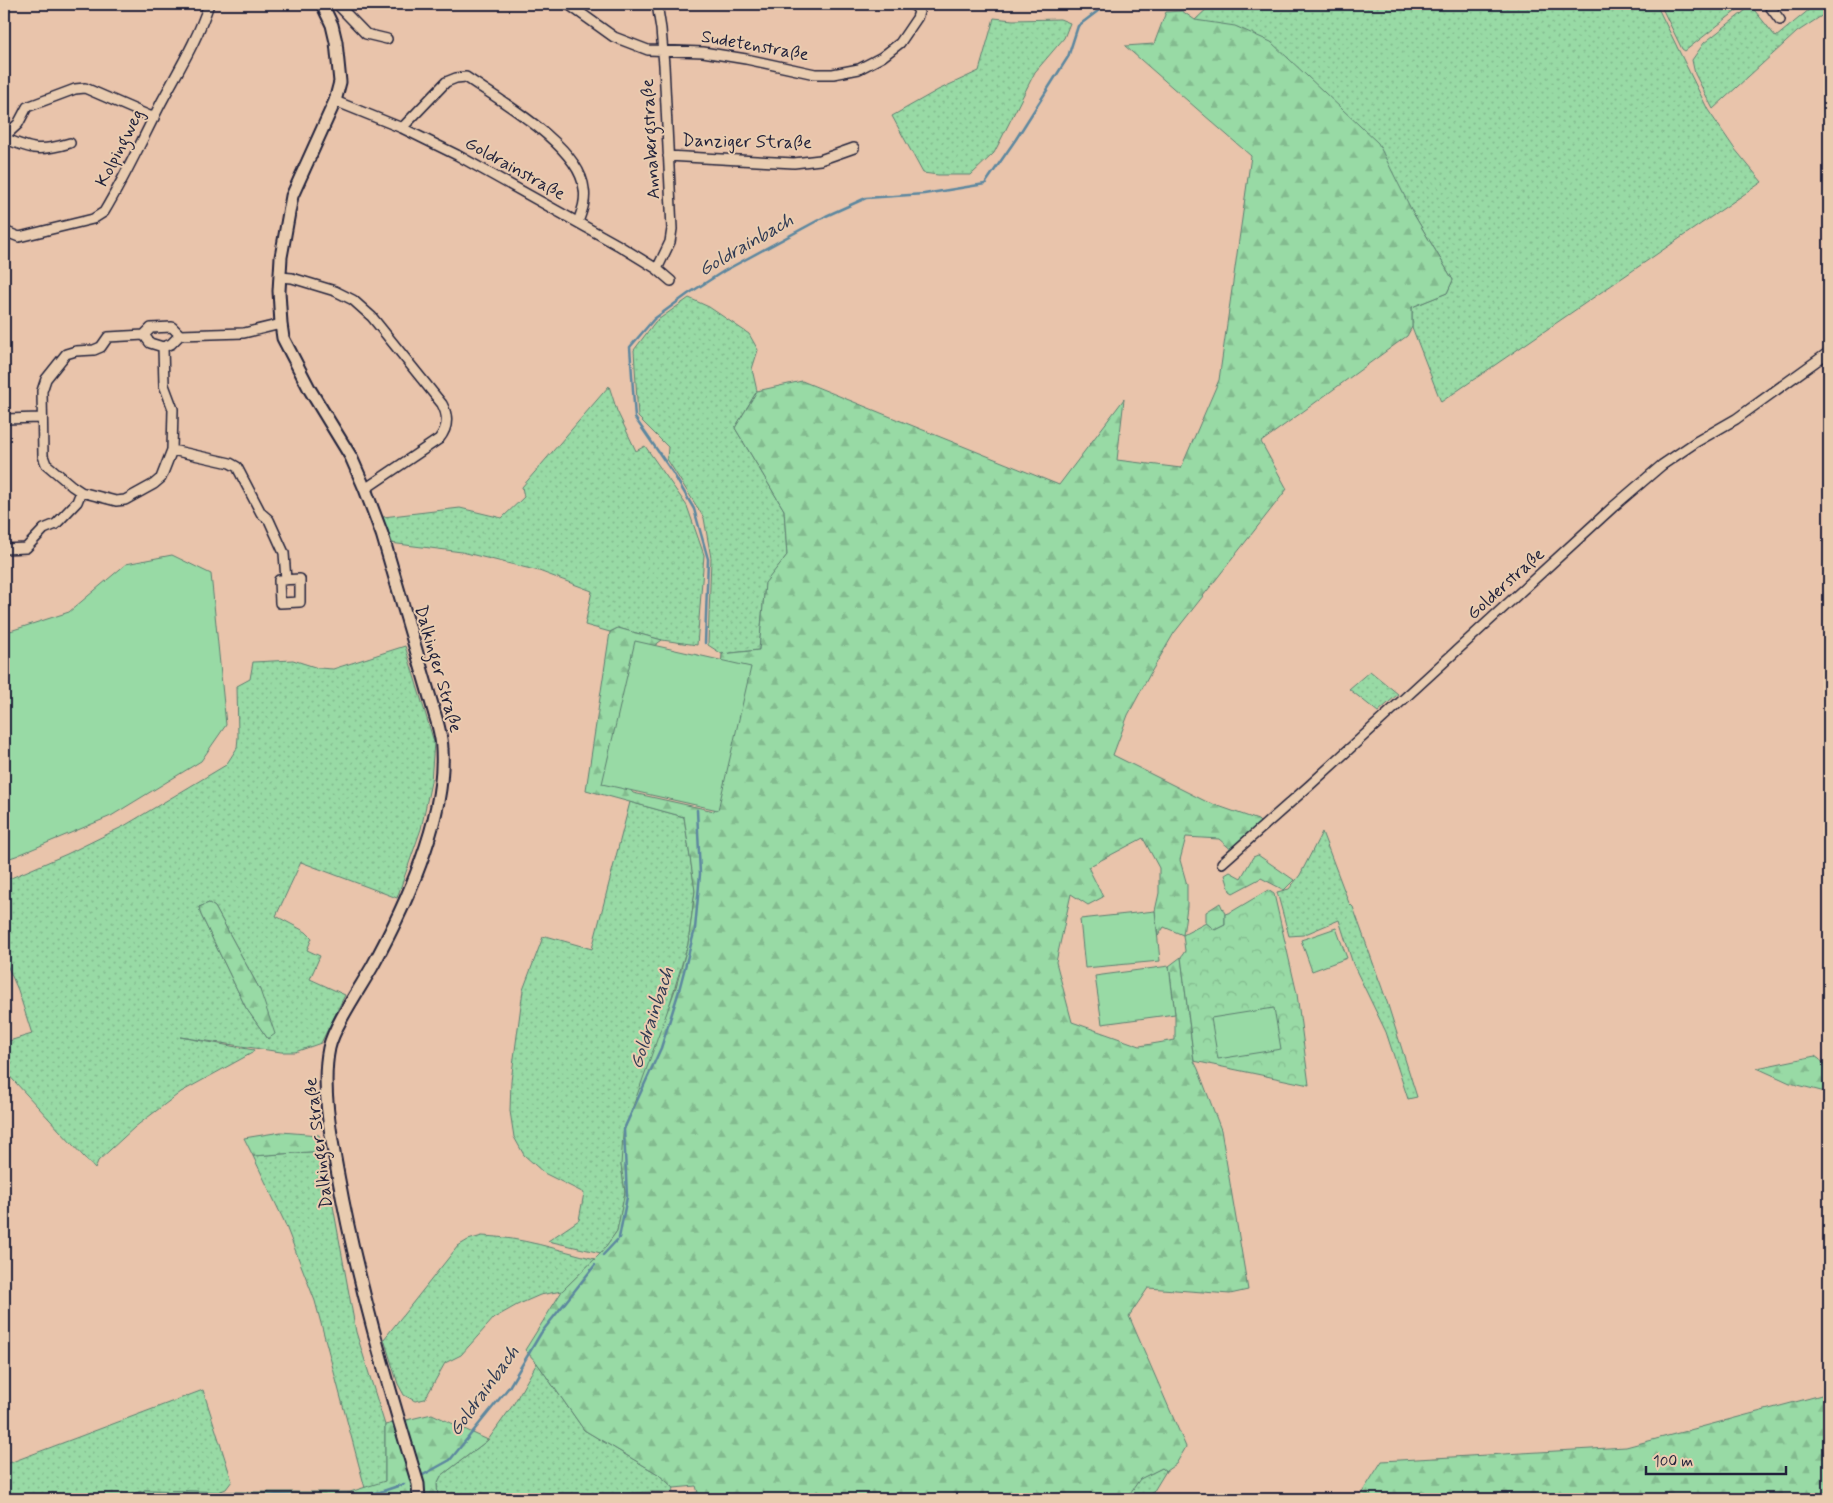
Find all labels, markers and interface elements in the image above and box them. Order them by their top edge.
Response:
street label: Sudetenstraße [699,25,811,67]
street label: Annabergstraße [636,78,668,200]
street label: Kolpingweg [90,105,152,192]
street label: Danziger Straße [682,129,812,155]
street label: Goldrainstraße [460,131,570,207]
water label: Goldrainbach [694,208,798,282]
street label: Golderstraße [1462,543,1550,625]
street label: Dalkinger Straße [406,602,468,736]
water label: Goldrainbach [624,964,680,1072]
street label: Dalkinger Straße [299,1076,341,1210]
water label: Goldrainbach [443,1341,525,1441]
scale bar [1646,1443,1786,1475]
text: 100 m [1653,1452,1693,1472]

